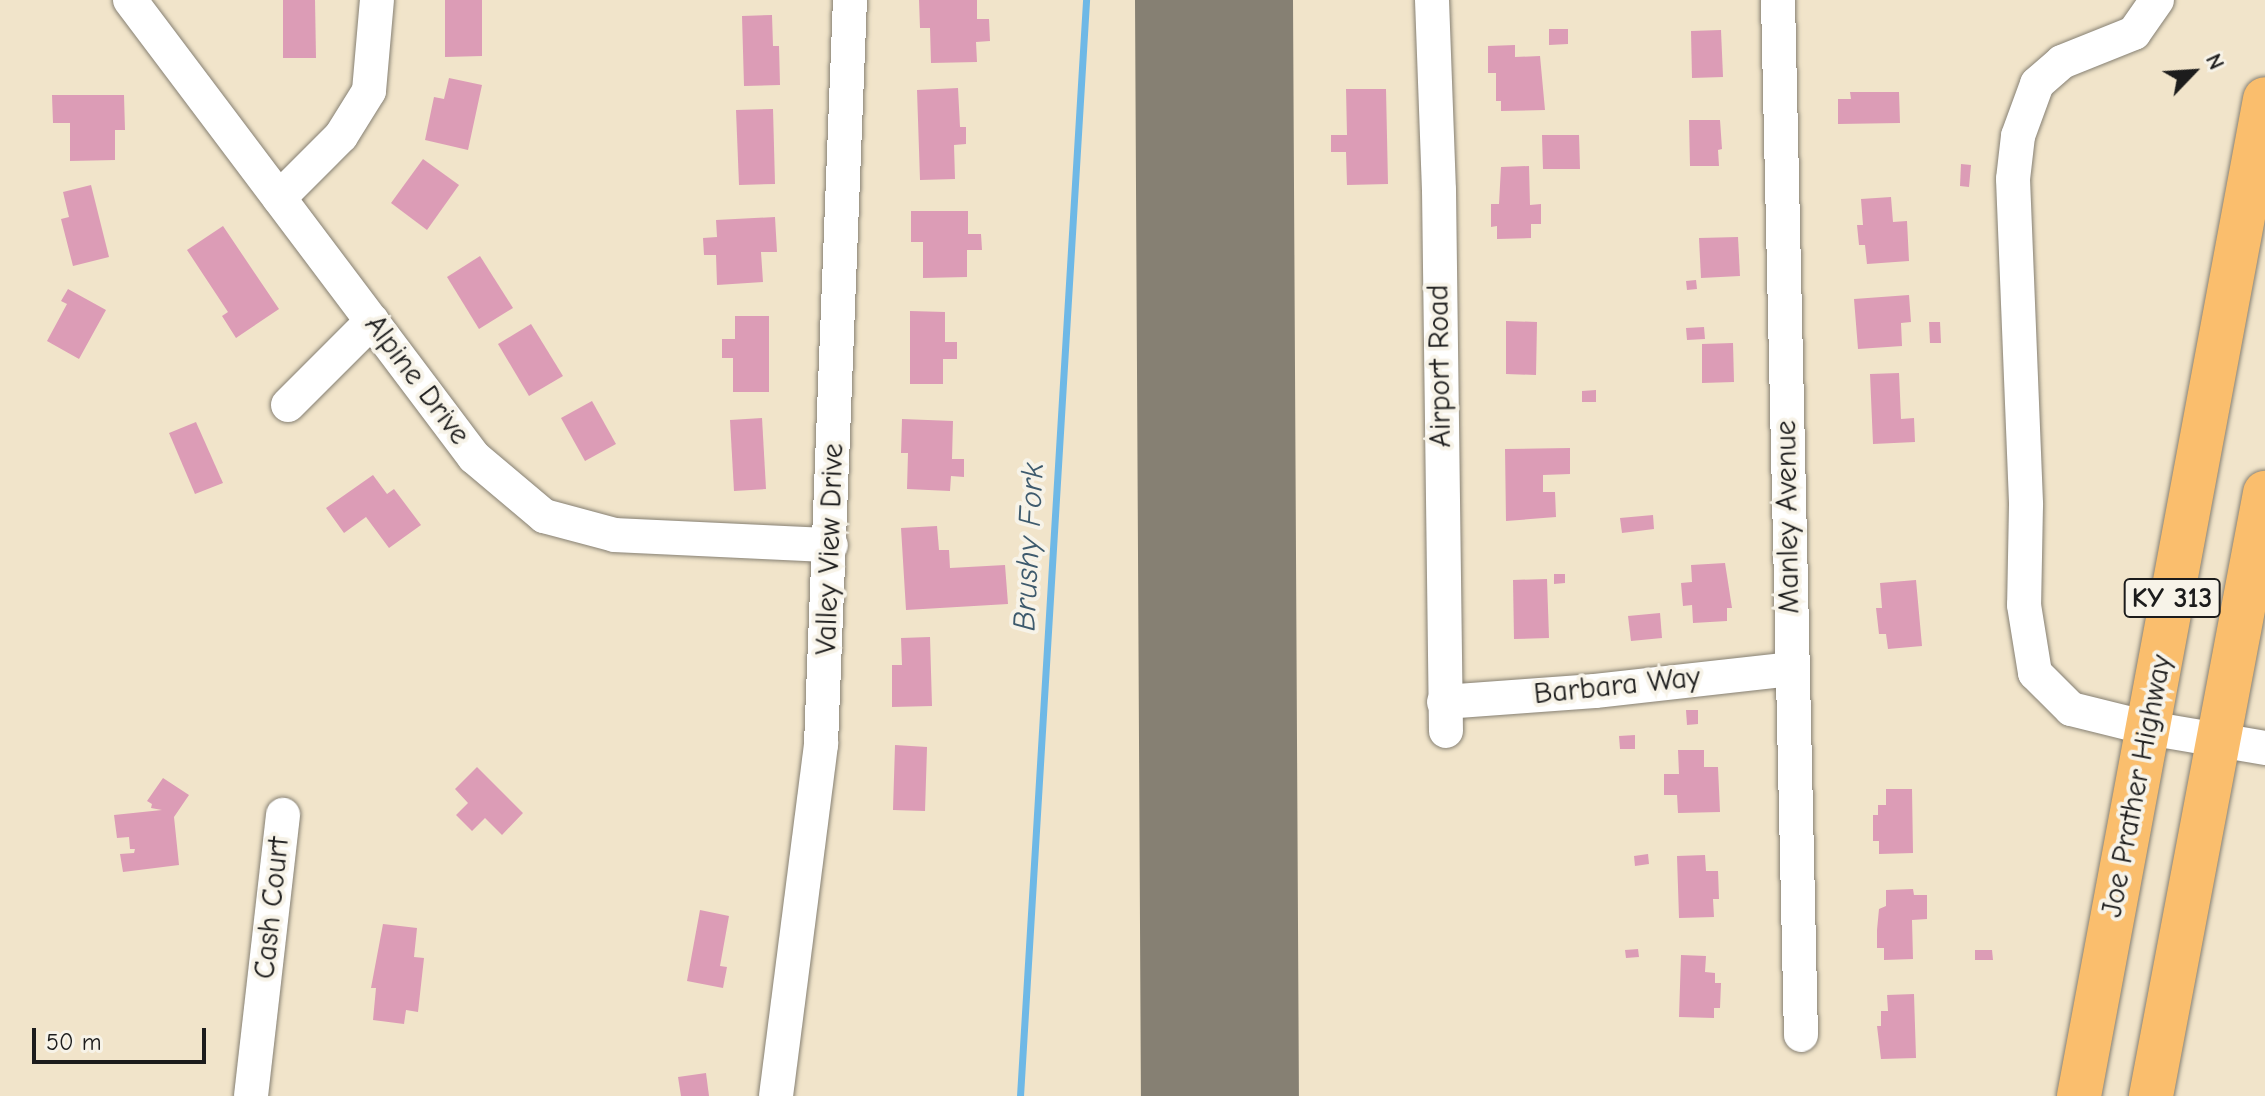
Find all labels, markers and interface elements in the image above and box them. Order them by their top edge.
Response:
north arrow [2153,32,2233,112]
text: N [2200,50,2230,74]
street label: Airport Road [1421,284,1459,448]
street label: Alpine Drive [357,308,477,452]
street label: Manley Avenue [1768,420,1808,614]
street label: Valley View Drive [808,442,852,656]
water label: Brushy Fork [1005,462,1053,632]
road number: KY 313 [2122,574,2222,622]
street label: Joe Prather Highway [2094,652,2180,920]
street label: Barbara Way [1532,659,1702,713]
street label: Cash Court [247,835,297,981]
scale bar [36,1012,210,1062]
text: 50 m [46,1028,102,1056]

